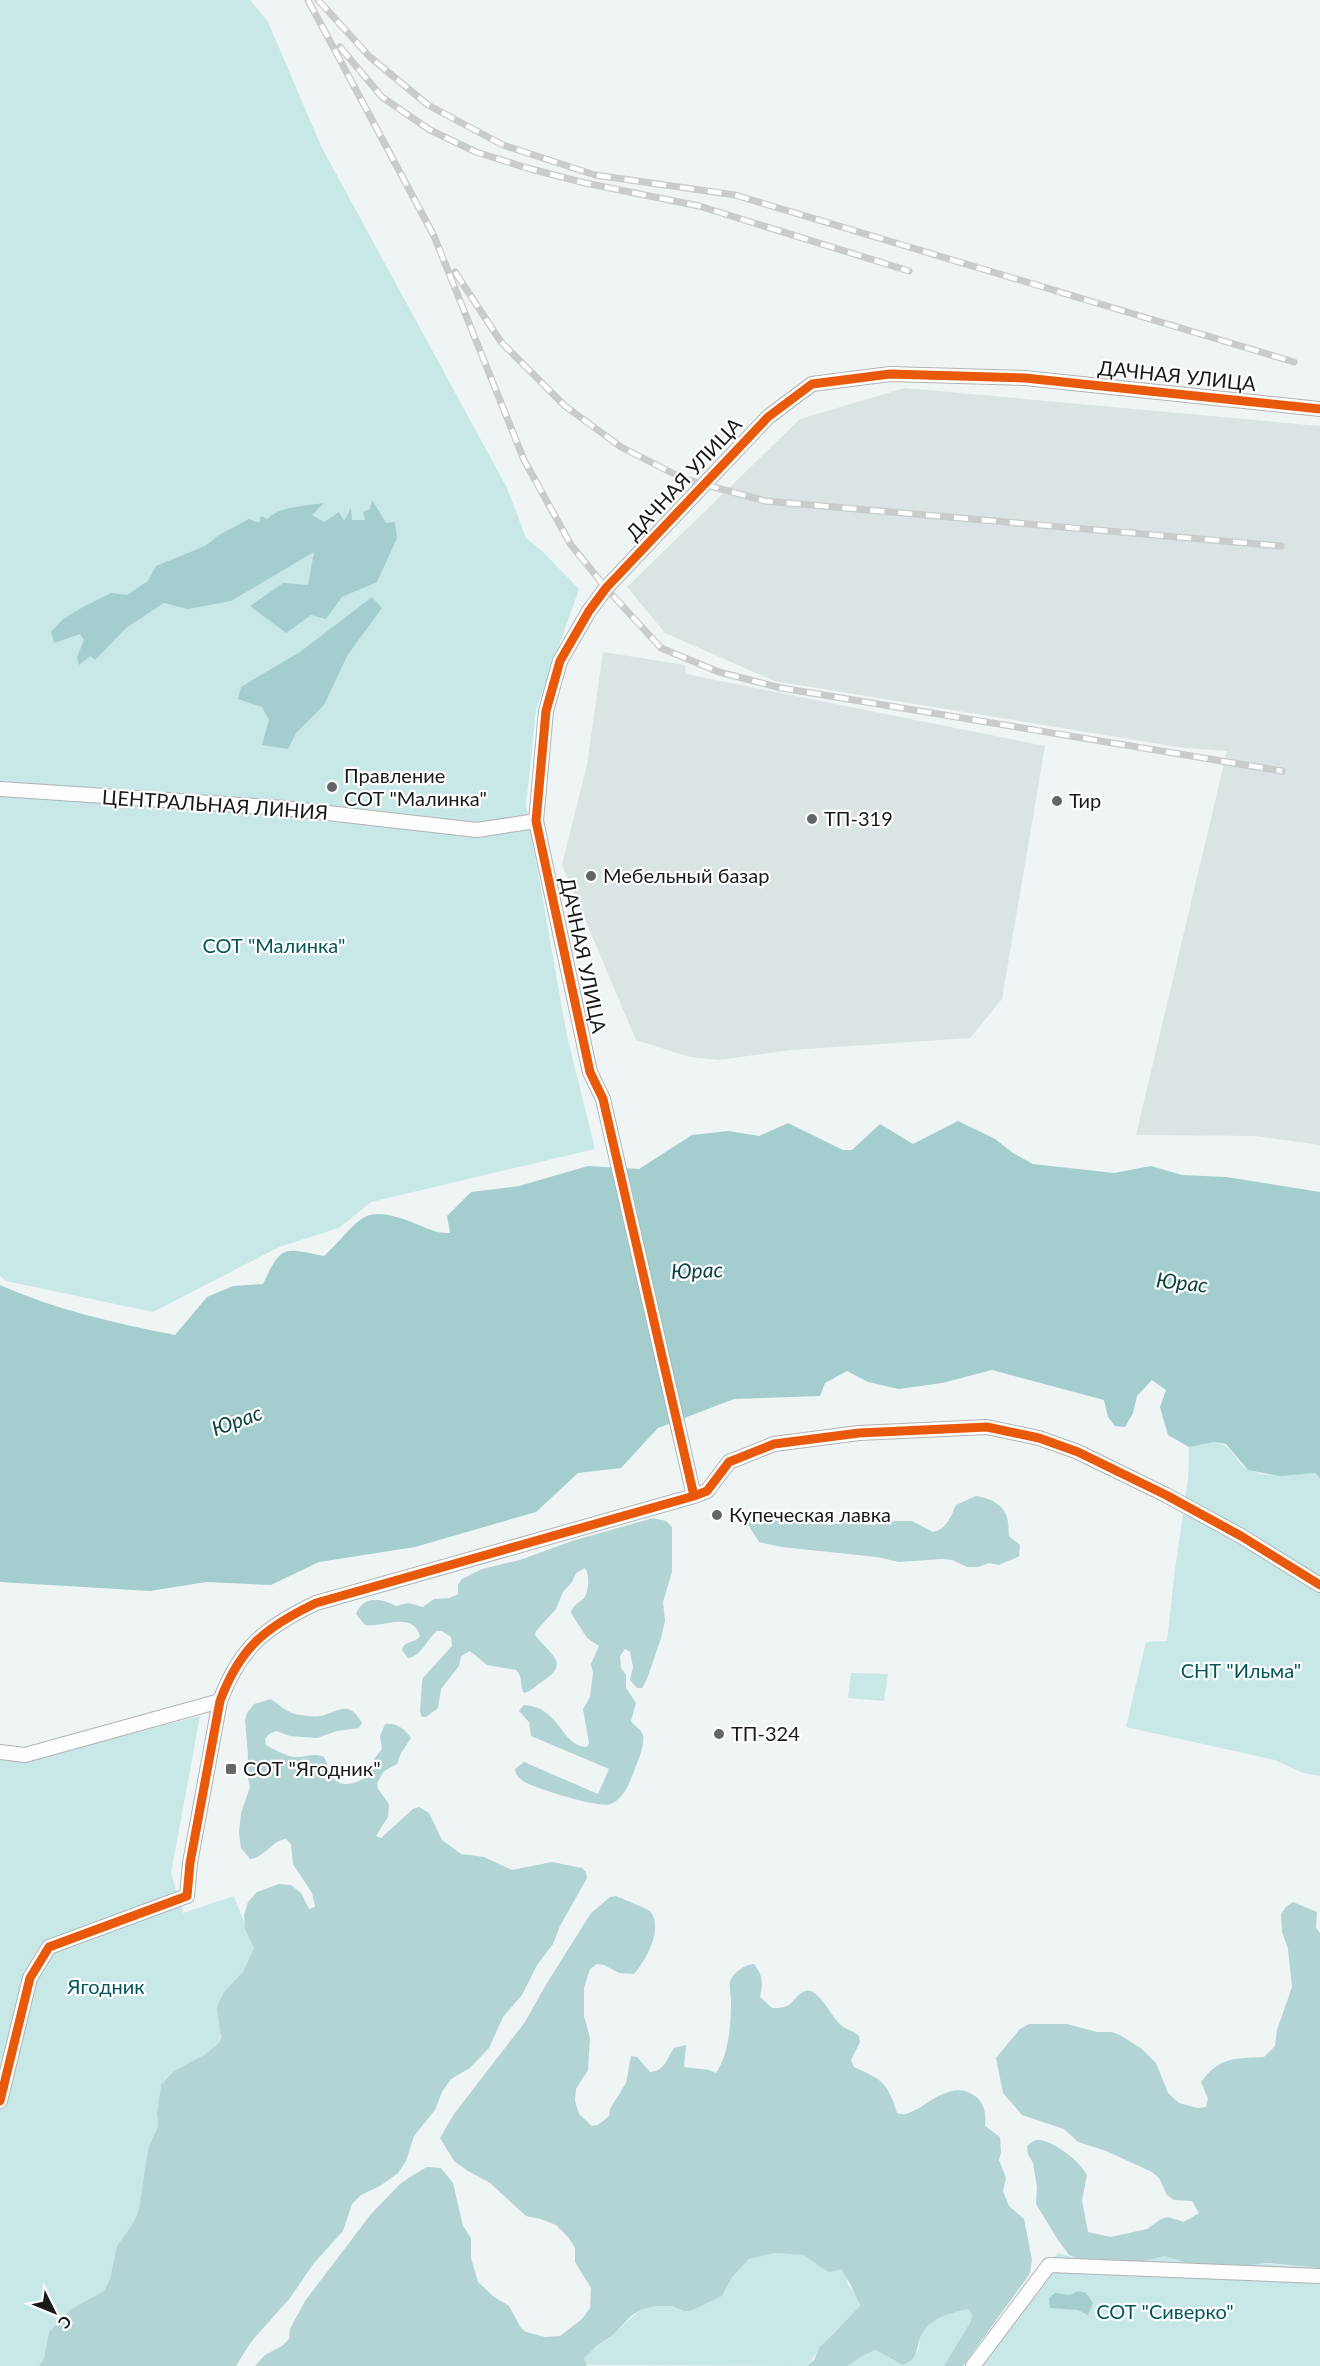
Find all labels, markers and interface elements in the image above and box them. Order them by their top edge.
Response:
street label: ДАЧНАЯ УЛИЦА [1097,355,1258,395]
street label: ДАЧНАЯ УЛИЦА [620,412,747,545]
place label: Правление СОТ "Малинка" [344,763,487,810]
marker: Правление СОТ "Малинка" [325,780,339,794]
street label: ЦЕНТРАЛЬНАЯ ЛИНИЯ [101,784,329,824]
place label: Тир [1069,788,1101,812]
marker: Тир [1050,794,1064,808]
place label: ТП-319 [824,806,893,830]
marker: ТП-319 [805,812,819,826]
place label: Мебельный базар [603,863,769,887]
marker: Мебельный базар [584,869,598,883]
street label: ДАЧНАЯ УЛИЦА [556,875,612,1035]
park label: СОТ "Малинка" [203,933,345,957]
water label: Юрас [671,1256,724,1283]
water label: Юрас [1155,1266,1210,1297]
water label: Юрас [208,1399,266,1440]
place label: Купеческая лавка [729,1502,891,1526]
marker: Купеческая лавка [710,1508,724,1522]
park label: СНТ "Ильма" [1181,1658,1301,1682]
place label: ТП-324 [731,1721,800,1745]
marker: ТП-324 [712,1727,726,1741]
place label: СОТ "Ягодник" [243,1756,381,1780]
marker: СОТ "Ягодник" [224,1762,238,1776]
park label: Ягодник [66,1974,145,1998]
north arrow [24,2282,84,2342]
park label: СОТ "Сиверко" [1096,2299,1234,2323]
text: С [54,2312,76,2333]

